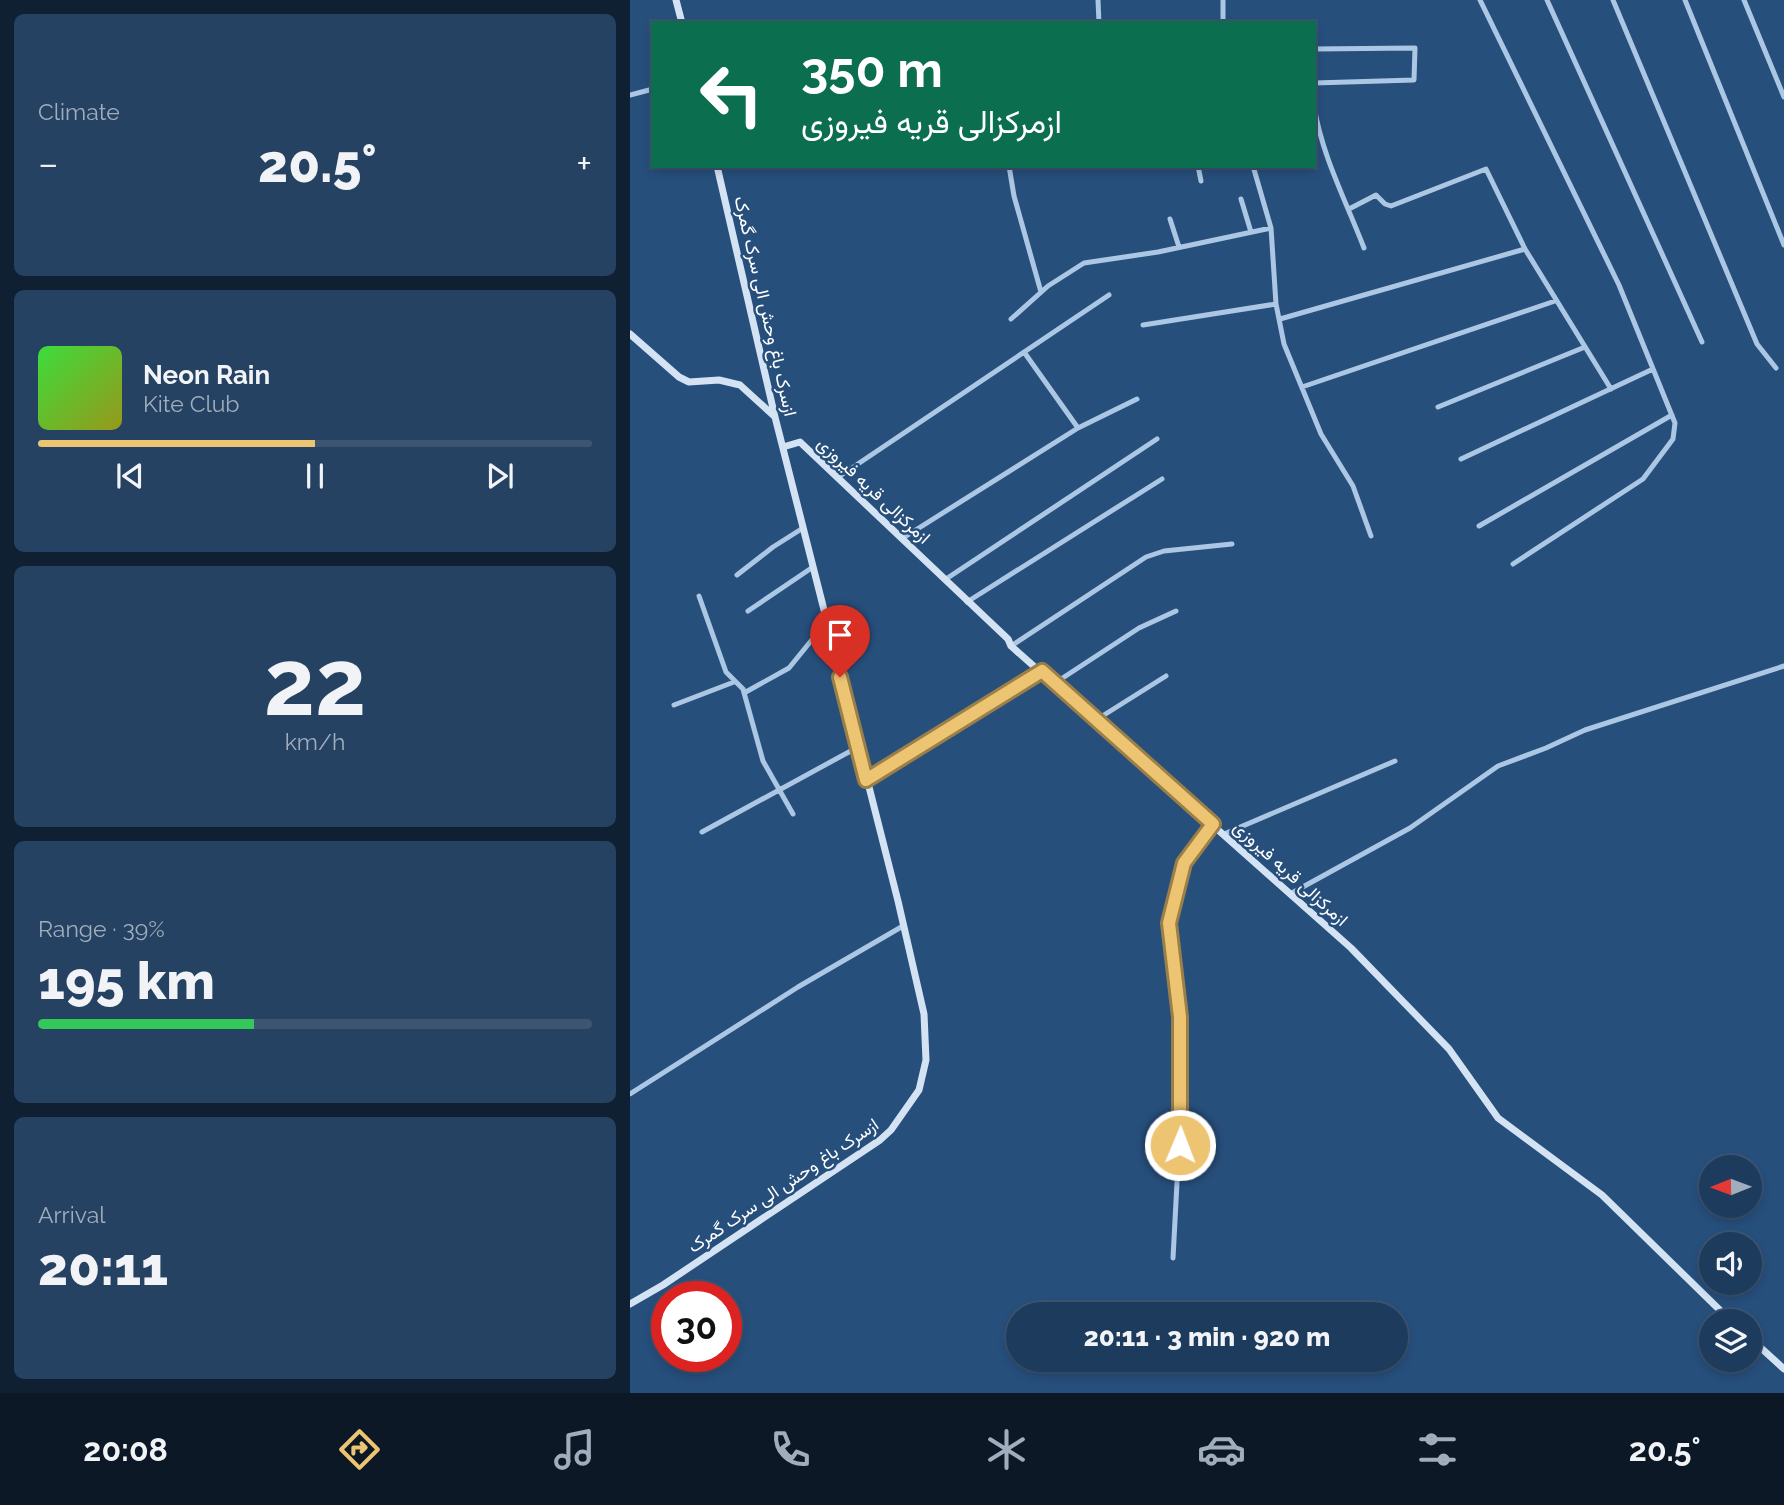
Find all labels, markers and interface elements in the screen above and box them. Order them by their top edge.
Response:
text: 350 m [801,41,943,98]
icon: left [686,49,777,140]
text: Climate [38,98,120,125]
text: ازمرکزالی قریه فیروزی [801,103,1062,140]
text: 20.5° [258,133,377,194]
text: − [38,141,58,186]
text: + [576,141,592,186]
street label: ازسرک باغ وحش الی سرک گمرک [728,194,802,419]
text: Neon Rain [143,360,270,390]
text: Kite Club [143,390,240,417]
street label: ازمرکزالی قریه فیروزی [812,432,935,548]
icon: previous [111,457,149,495]
icon: pause [296,457,334,495]
icon: next [481,457,519,495]
pin [810,605,870,677]
icon: arrive [821,616,859,654]
text: 22 [264,629,366,736]
text: km/h [285,728,345,755]
street label: ازمرکزالی قریه فیروزی [1229,816,1353,931]
text: Range · 39% [38,915,165,942]
text: 195 km [38,950,215,1011]
position arrow [1143,1108,1217,1182]
street label: ازسرک باغ وحش الی سرک گمرک [684,1113,883,1258]
north arrow [1699,1155,1762,1218]
map controls [1699,1155,1762,1372]
text: Arrival [38,1201,105,1228]
button: sound [1699,1232,1762,1295]
text: 20:11 [38,1236,168,1297]
speed limit sign: 30 [651,1281,742,1372]
button: layers [1699,1309,1762,1372]
text: 20:11 · 3 min · 920 m [1084,1322,1330,1352]
icon: directions [335,1425,384,1474]
icon: music [550,1425,599,1474]
icon: phone [766,1425,815,1474]
icon: climate [982,1425,1031,1474]
icon: car [1197,1425,1246,1474]
icon: filters [1413,1425,1462,1474]
text: 20:08 [83,1431,168,1468]
text: 20.5° [1629,1431,1701,1468]

